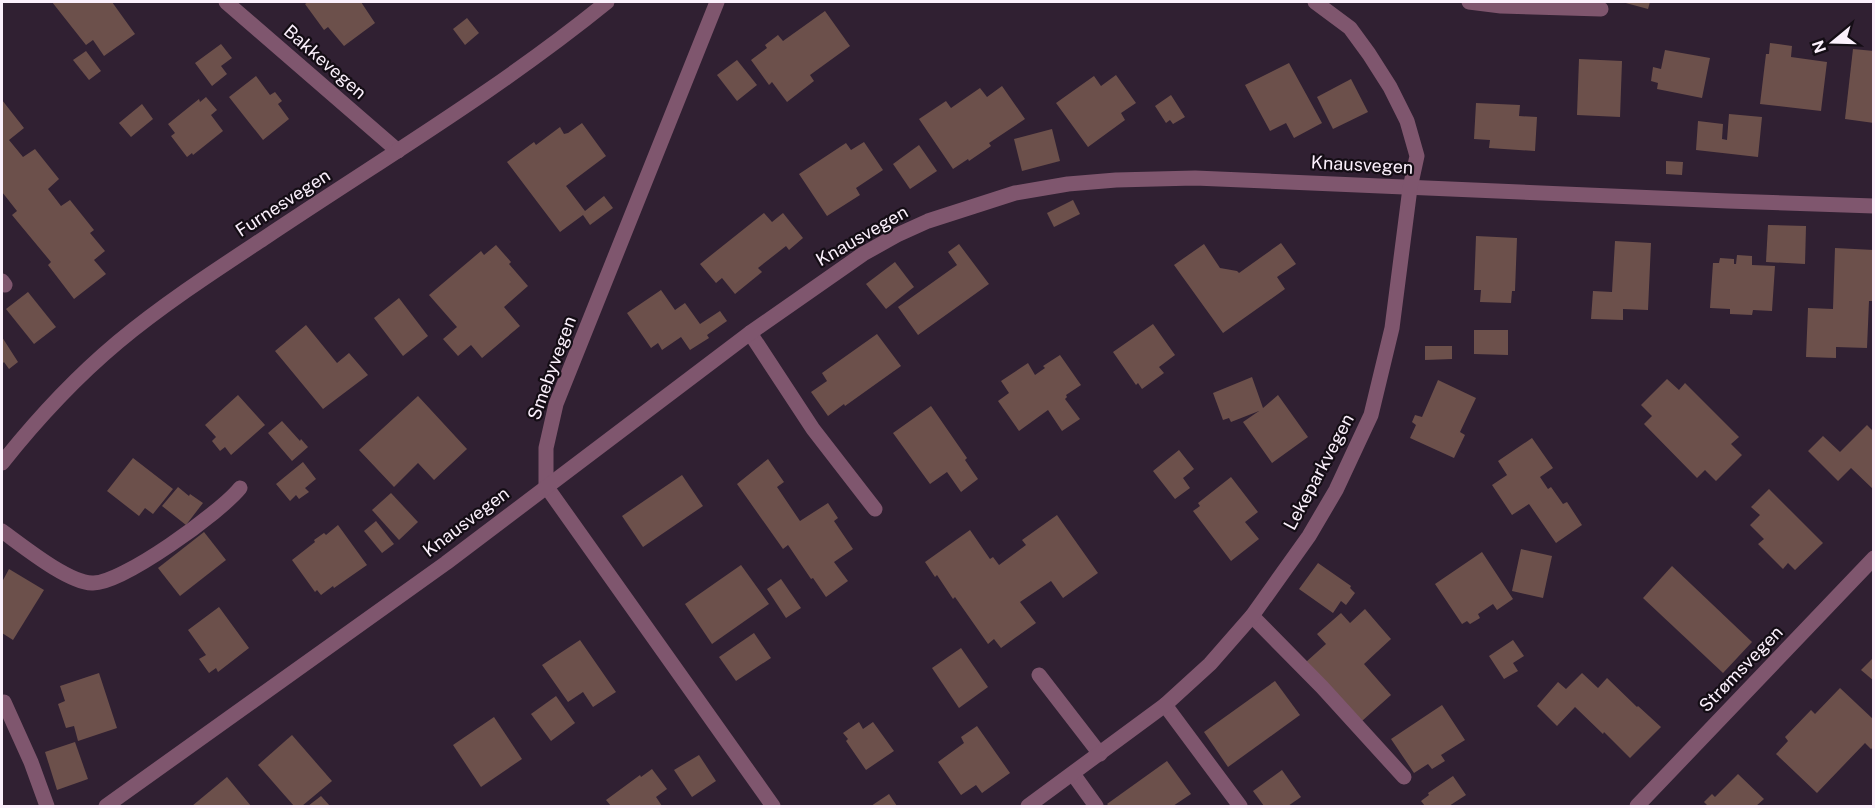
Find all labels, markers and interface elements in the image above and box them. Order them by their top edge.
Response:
north arrow [1803,12,1863,72]
street label: Bakkevegen [280,20,371,103]
text: N [1808,38,1830,56]
street label: Knausvegen [1310,151,1414,178]
street label: Furnesvegen [232,164,334,241]
street label: Knausvegen [812,201,911,270]
street label: Smebyvegen [523,313,580,423]
street label: Lekeparkvegen [1279,410,1358,533]
street label: Knausvegen [418,482,513,561]
street label: Strømsvegen [1694,621,1787,716]

